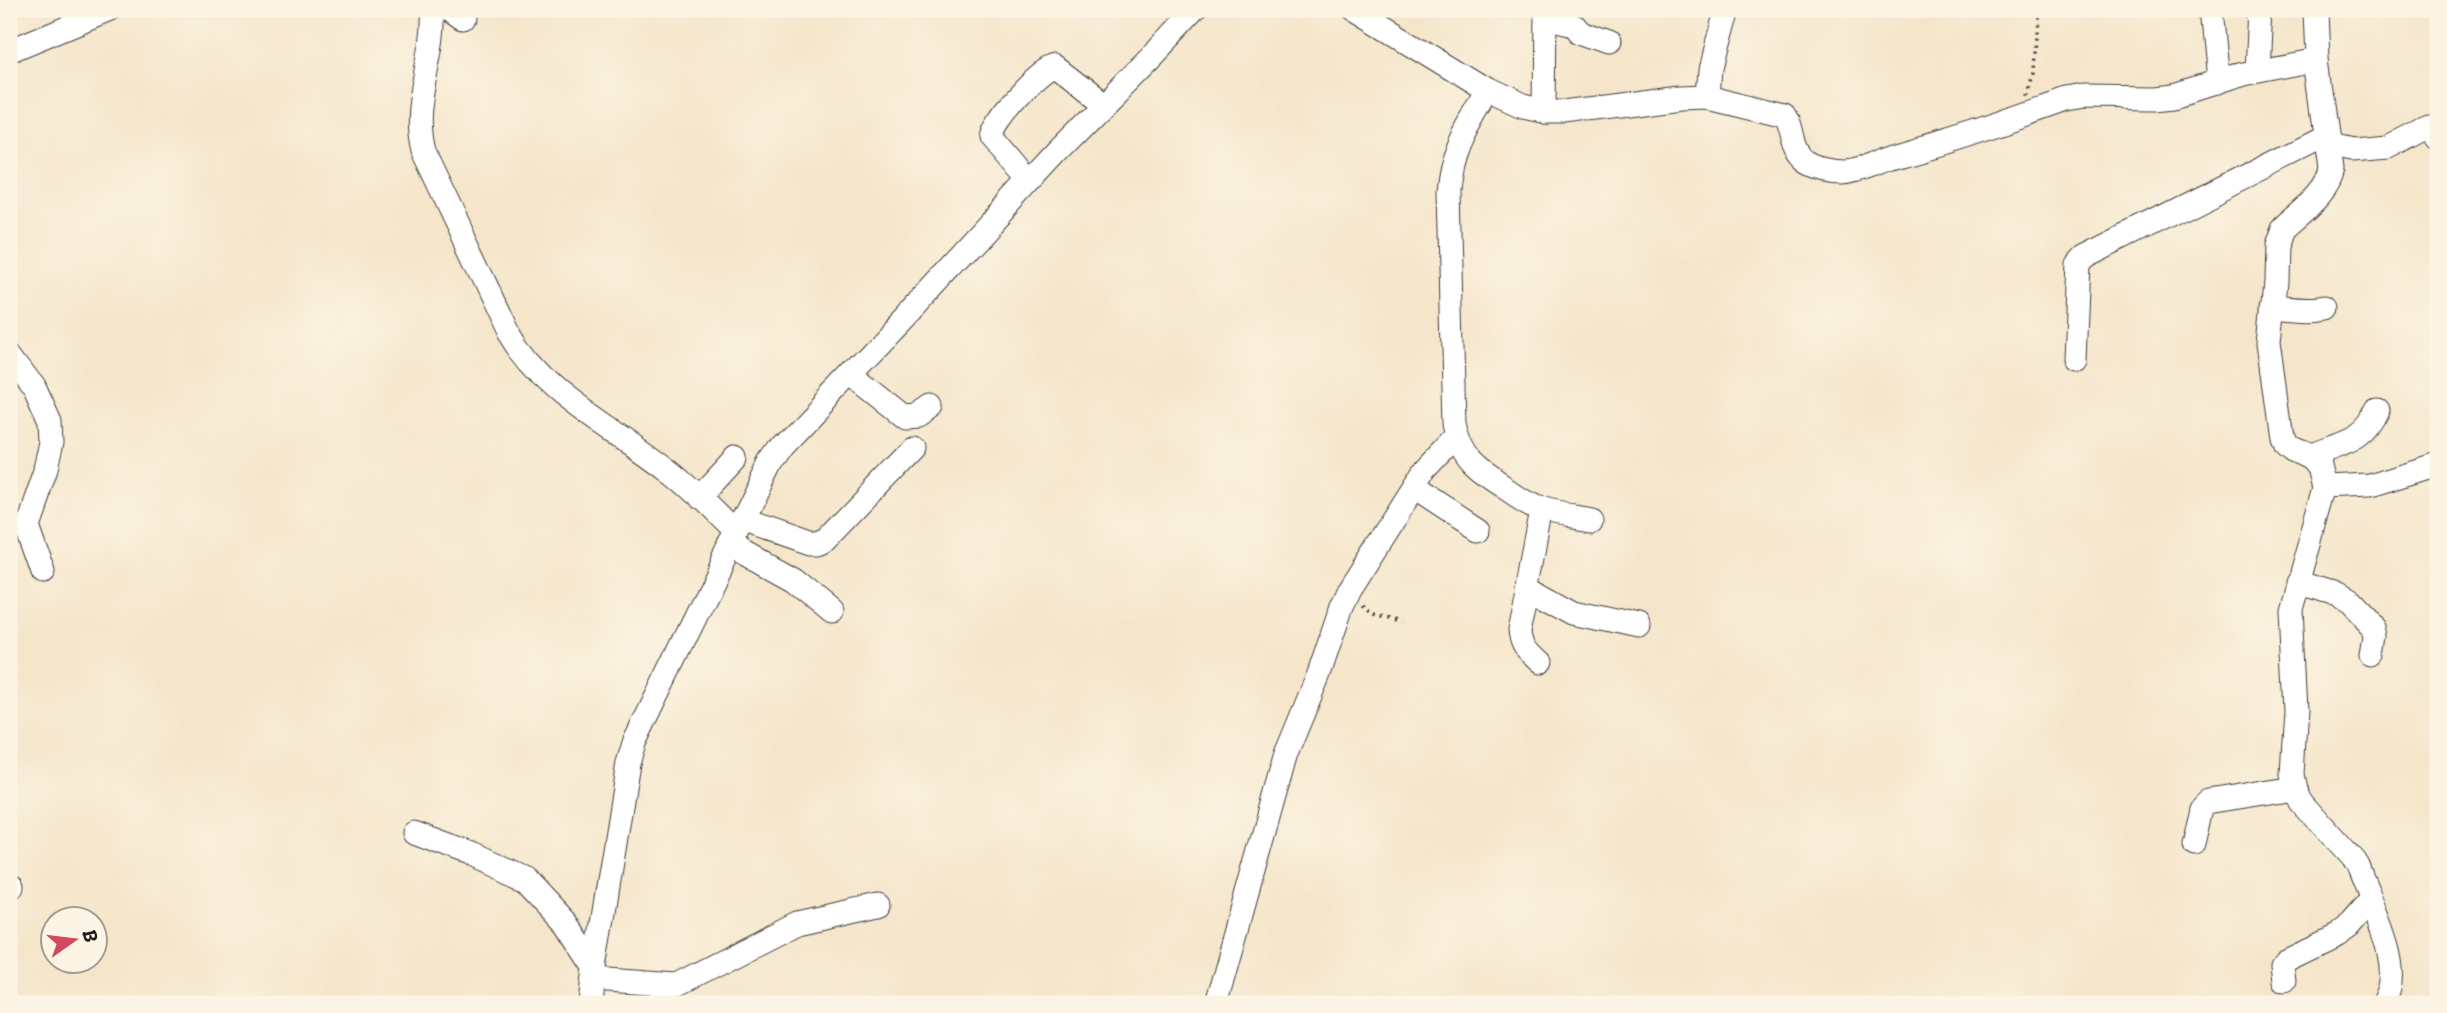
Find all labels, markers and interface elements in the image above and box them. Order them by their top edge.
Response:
north arrow [38,904,108,974]
text: B [77,927,105,945]

